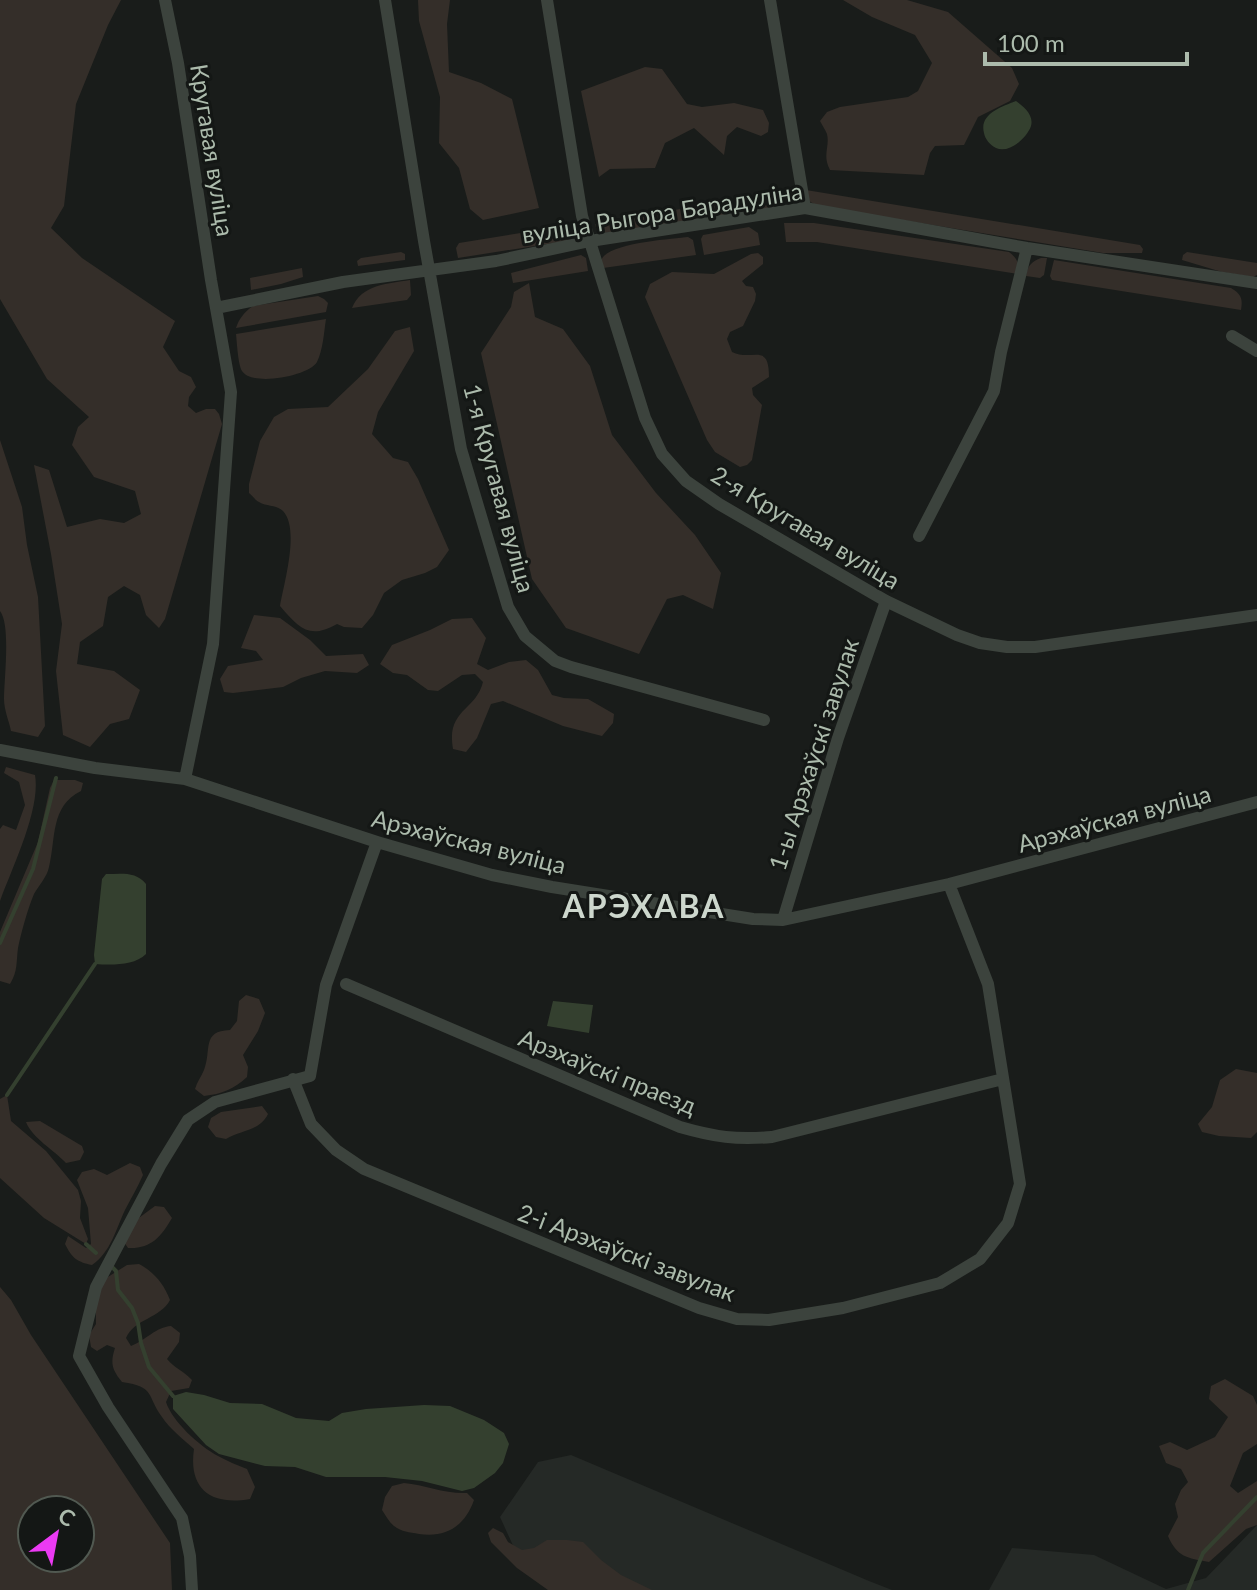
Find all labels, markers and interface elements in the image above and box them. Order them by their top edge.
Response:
scale bar [985,16,1187,66]
text: 100 m [997,28,1065,57]
street label: Кругавая вуліца [185,62,241,238]
street label: вуліца Рыгора Барадуліна [519,175,805,249]
street label: 1-я Кругавая вуліца [458,380,542,596]
street label: 2-я Кругавая вуліца [706,459,906,595]
street label: 1-ы Арэхаўскі завулак [762,634,864,874]
street label: Арэхаўская вуліца [1014,778,1214,858]
street label: Арэхаўская вуліца [369,803,569,879]
district label: АРЭХАВА [562,886,725,925]
street label: Арэхаўскі праезд [515,1022,701,1120]
street label: 2-і Арэхаўскі завулак [514,1197,740,1307]
north arrow [16,1494,96,1574]
text: С [54,1501,81,1532]

